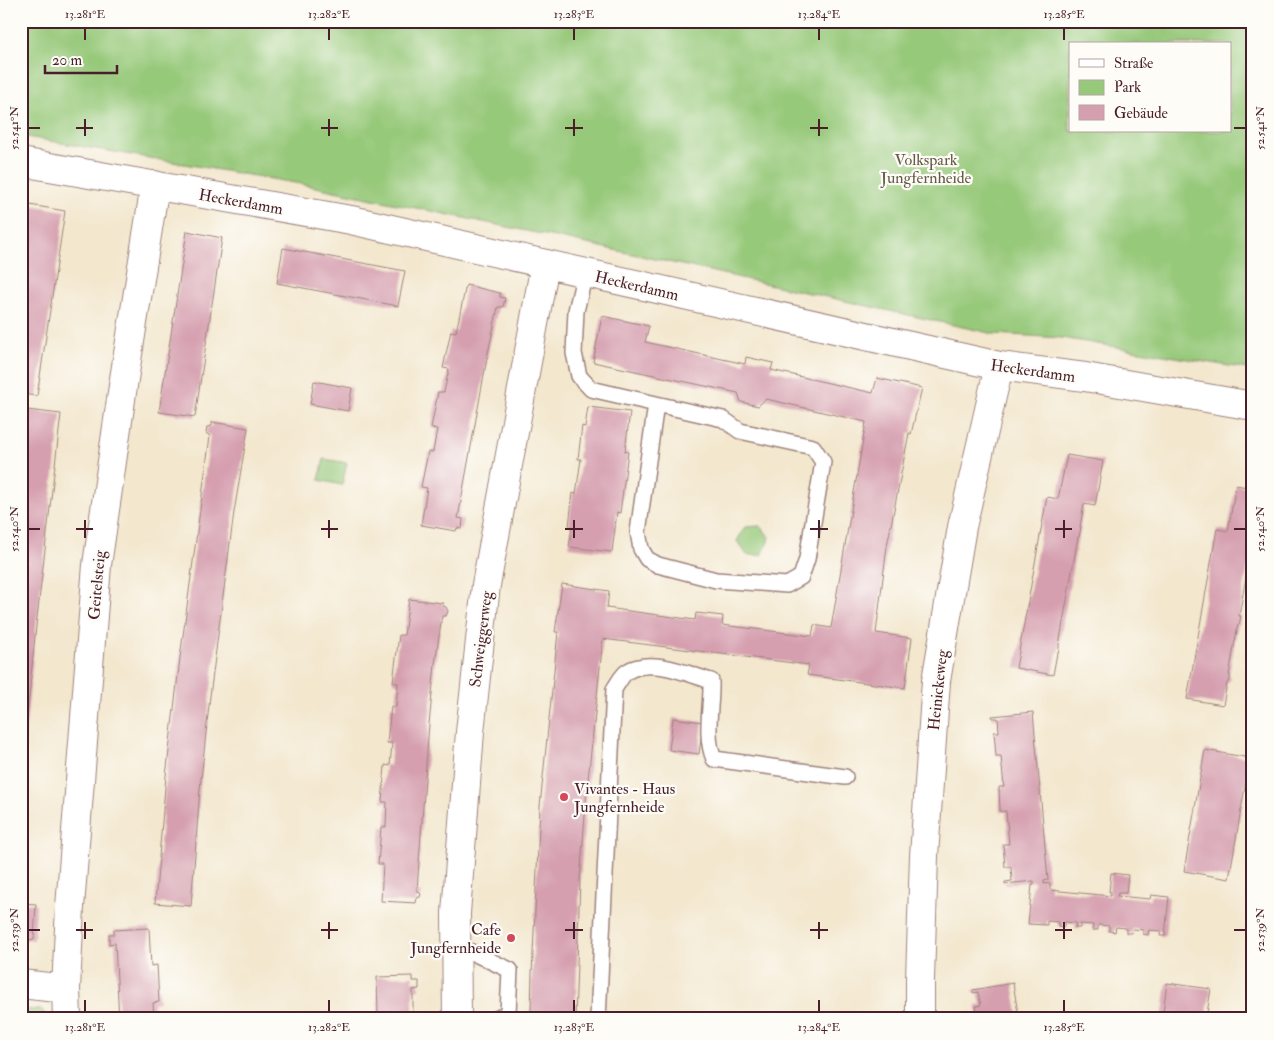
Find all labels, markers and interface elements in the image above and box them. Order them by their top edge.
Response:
text: 13.281°E [65,7,105,22]
text: 13.282°E [308,7,350,22]
text: 13.283°E [554,7,595,22]
text: 13.284°E [798,7,840,22]
text: 13.285°E [1043,7,1085,22]
scale bar [45,42,118,74]
legend [1069,42,1232,132]
text: 20 m [52,51,82,70]
text: Straße [1114,54,1153,73]
text: Park [1114,78,1141,97]
text: Gebäude [1114,104,1168,123]
text: 52.541°N [7,106,22,150]
text: 52.541°N [1253,106,1268,150]
park label: Volkspark Jungfernheide [880,150,972,189]
street label: Heckerdamm [197,185,285,219]
street label: Heckerdamm [593,267,681,305]
street label: Heckerdamm [989,355,1077,387]
text: 52.540°N [7,506,22,552]
text: 52.540°N [1253,506,1268,552]
street label: Geitelsteig [84,548,110,621]
street label: Schweiggerweg [465,589,497,688]
street label: Heinickeweg [924,648,952,732]
place label: Vivantes - Haus Jungfernheide [573,779,675,818]
marker: Vivantes - Haus Jungfernheide [558,791,570,803]
text: 52.539°N [7,908,22,952]
text: 52.539°N [1253,908,1268,952]
place label: Cafe Jungfernheide [410,920,501,959]
marker: Cafe Jungfernheide [505,932,517,944]
text: 13.281°E [65,1020,105,1035]
text: 13.282°E [308,1020,350,1035]
text: 13.283°E [554,1020,595,1035]
text: 13.284°E [798,1020,840,1035]
text: 13.285°E [1043,1020,1085,1035]

